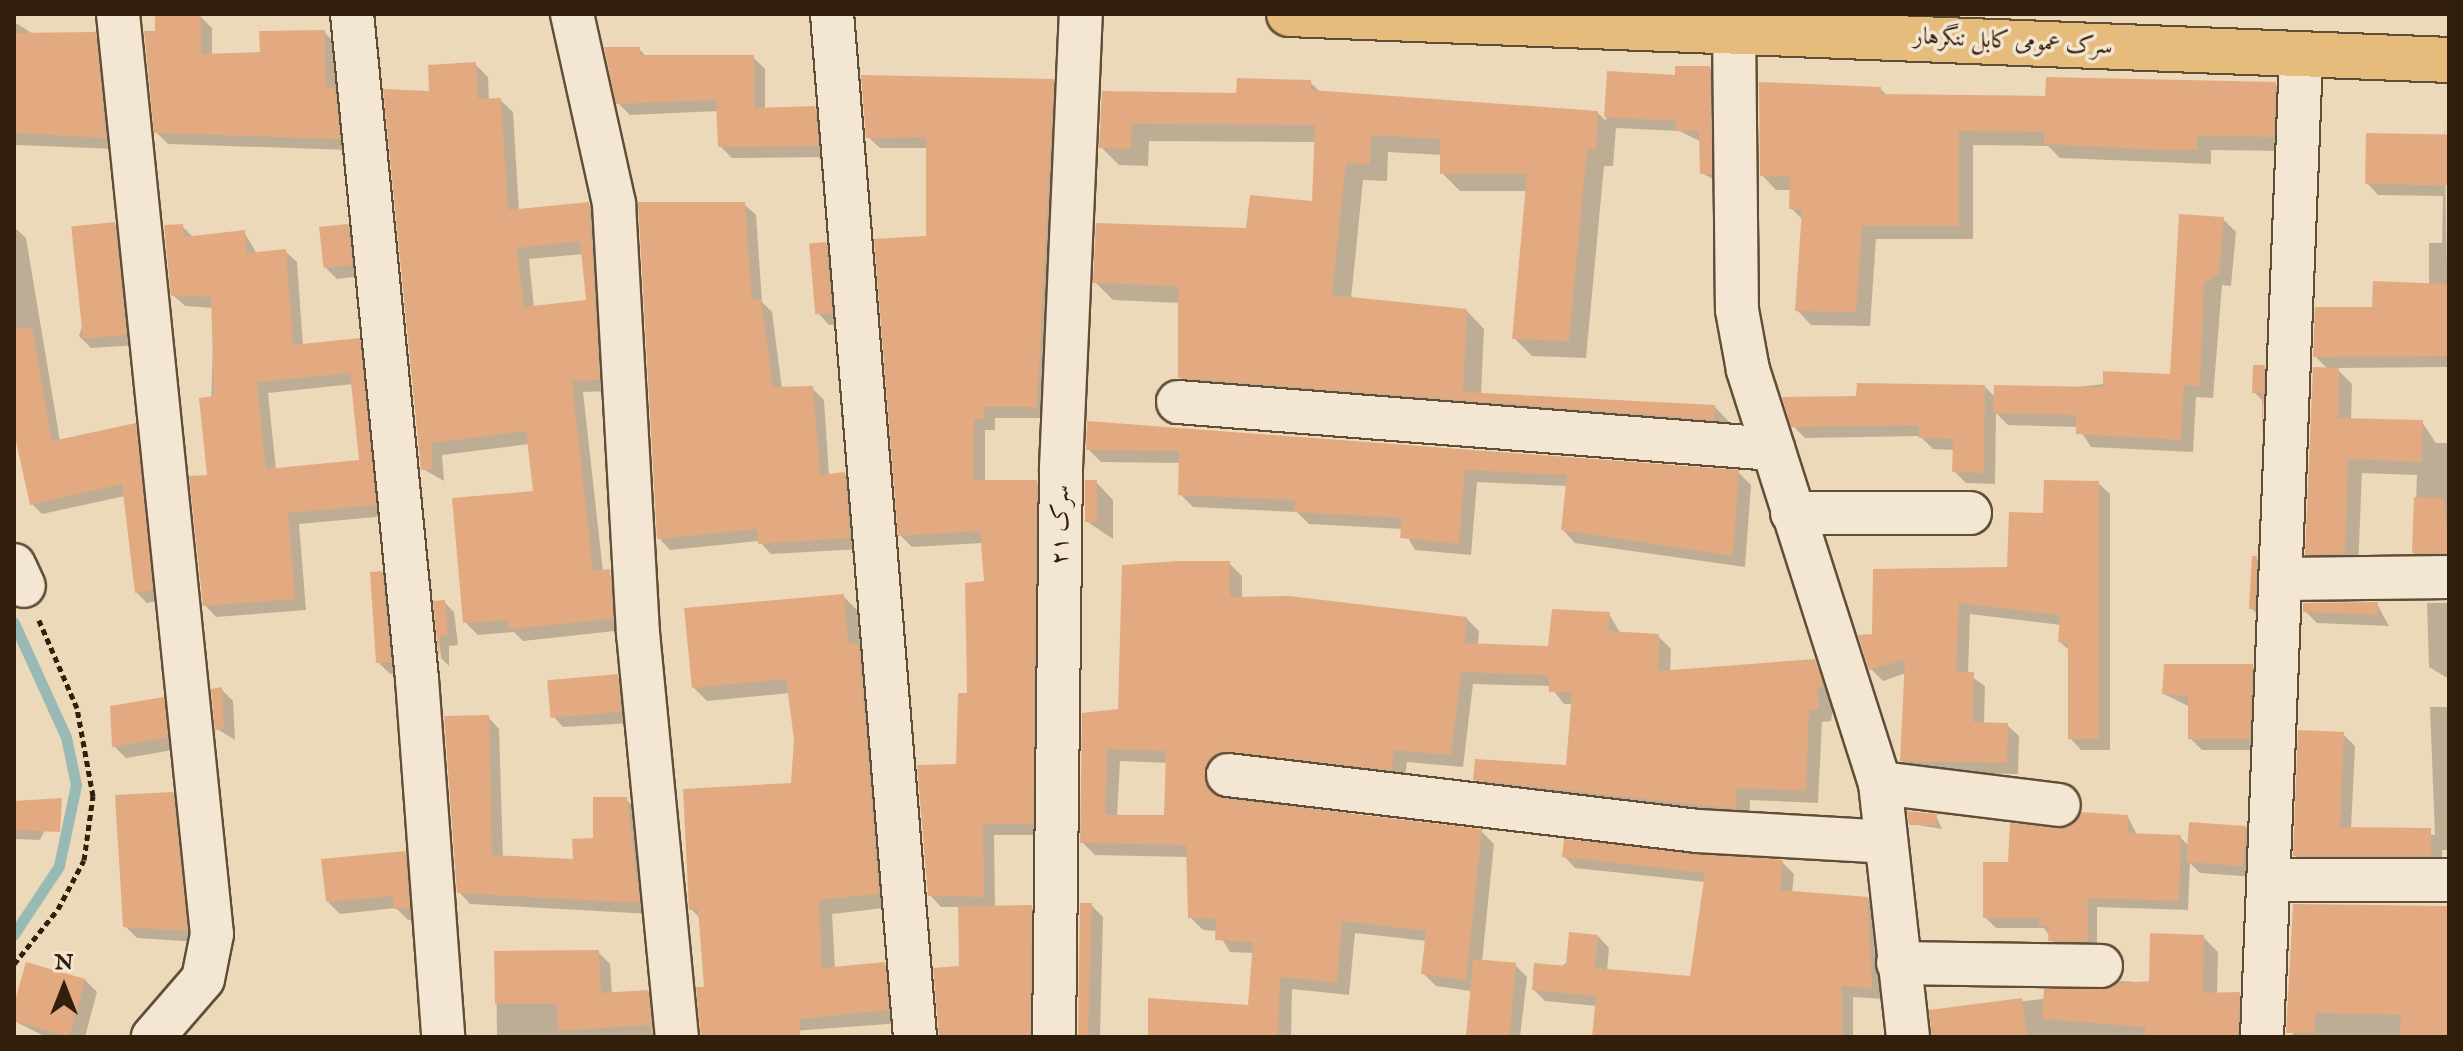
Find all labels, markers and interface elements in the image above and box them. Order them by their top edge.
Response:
street label: سرک عمومی کابل ننگرهار [1913,22,2113,62]
street label: سرک ۲۱ [1046,485,1076,565]
north arrow [24,947,104,1027]
text: N [54,949,74,977]

